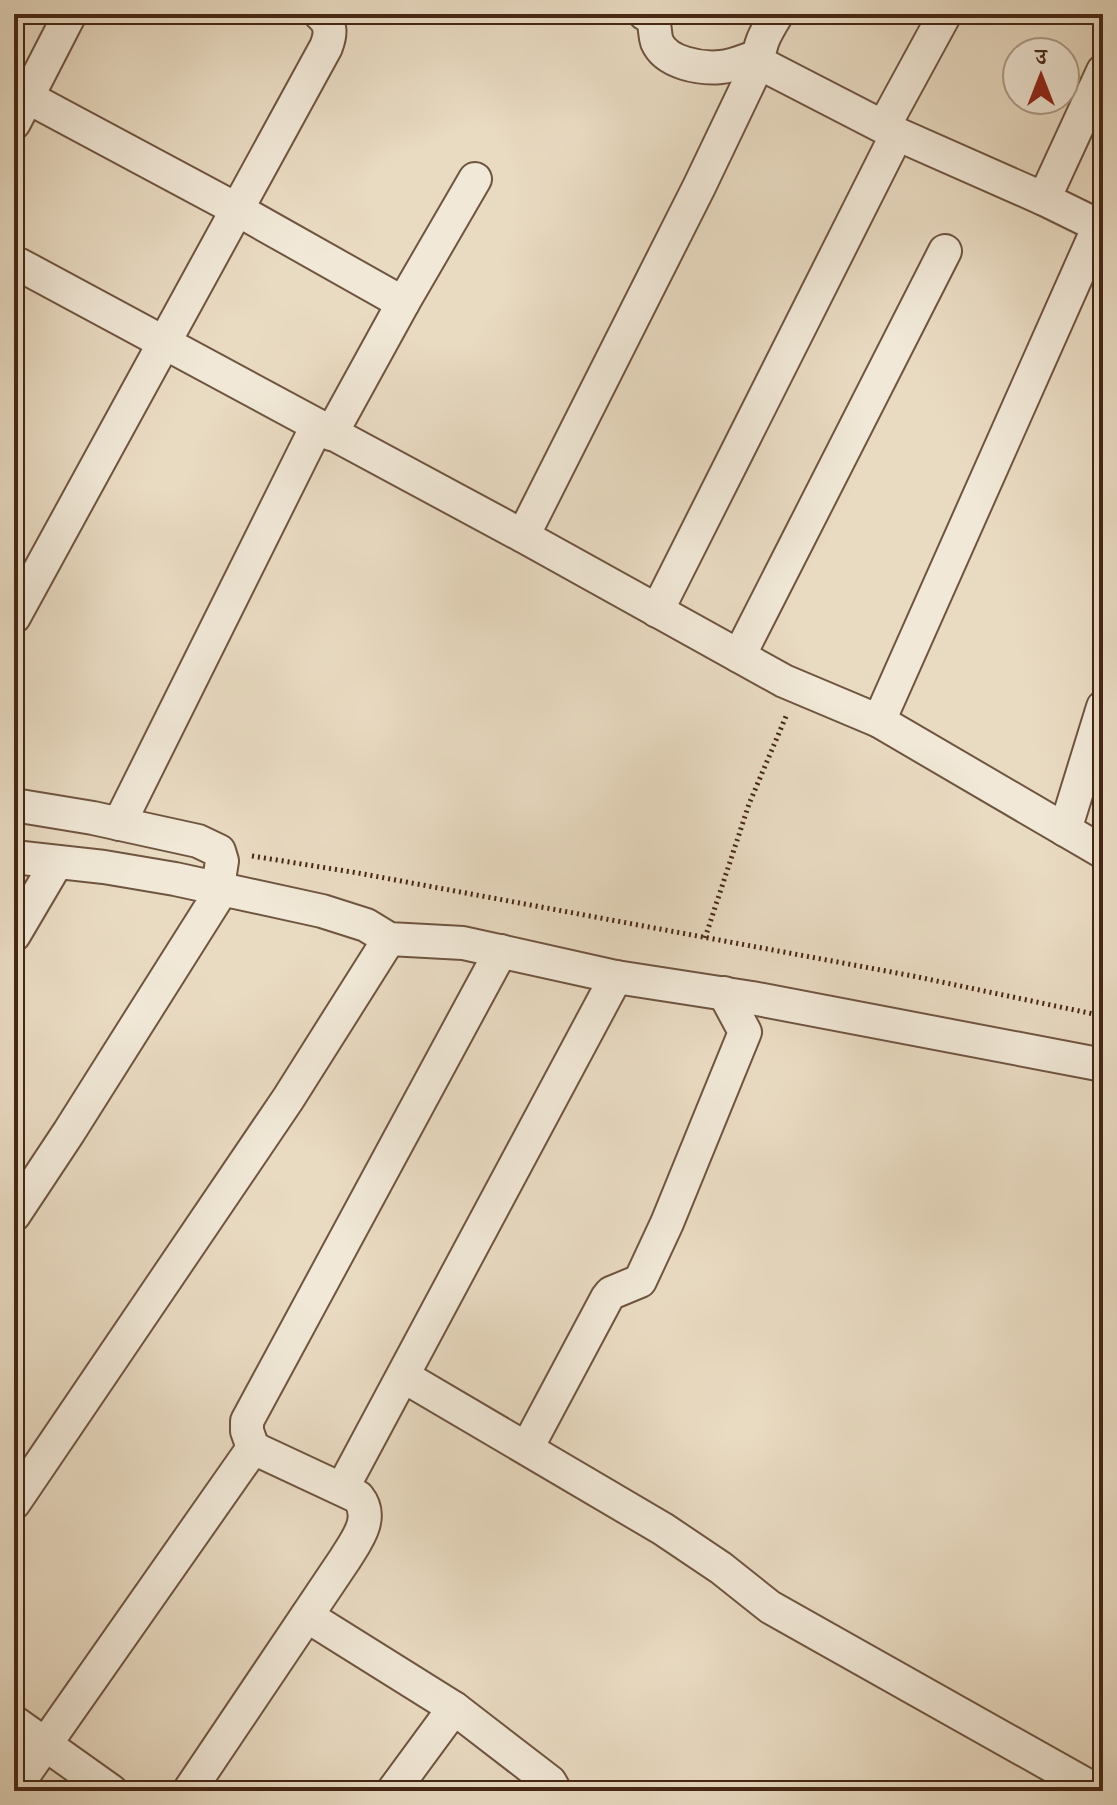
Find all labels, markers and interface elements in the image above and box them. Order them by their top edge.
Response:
north arrow [1001,36,1081,116]
text: उ [1033,43,1048,74]

